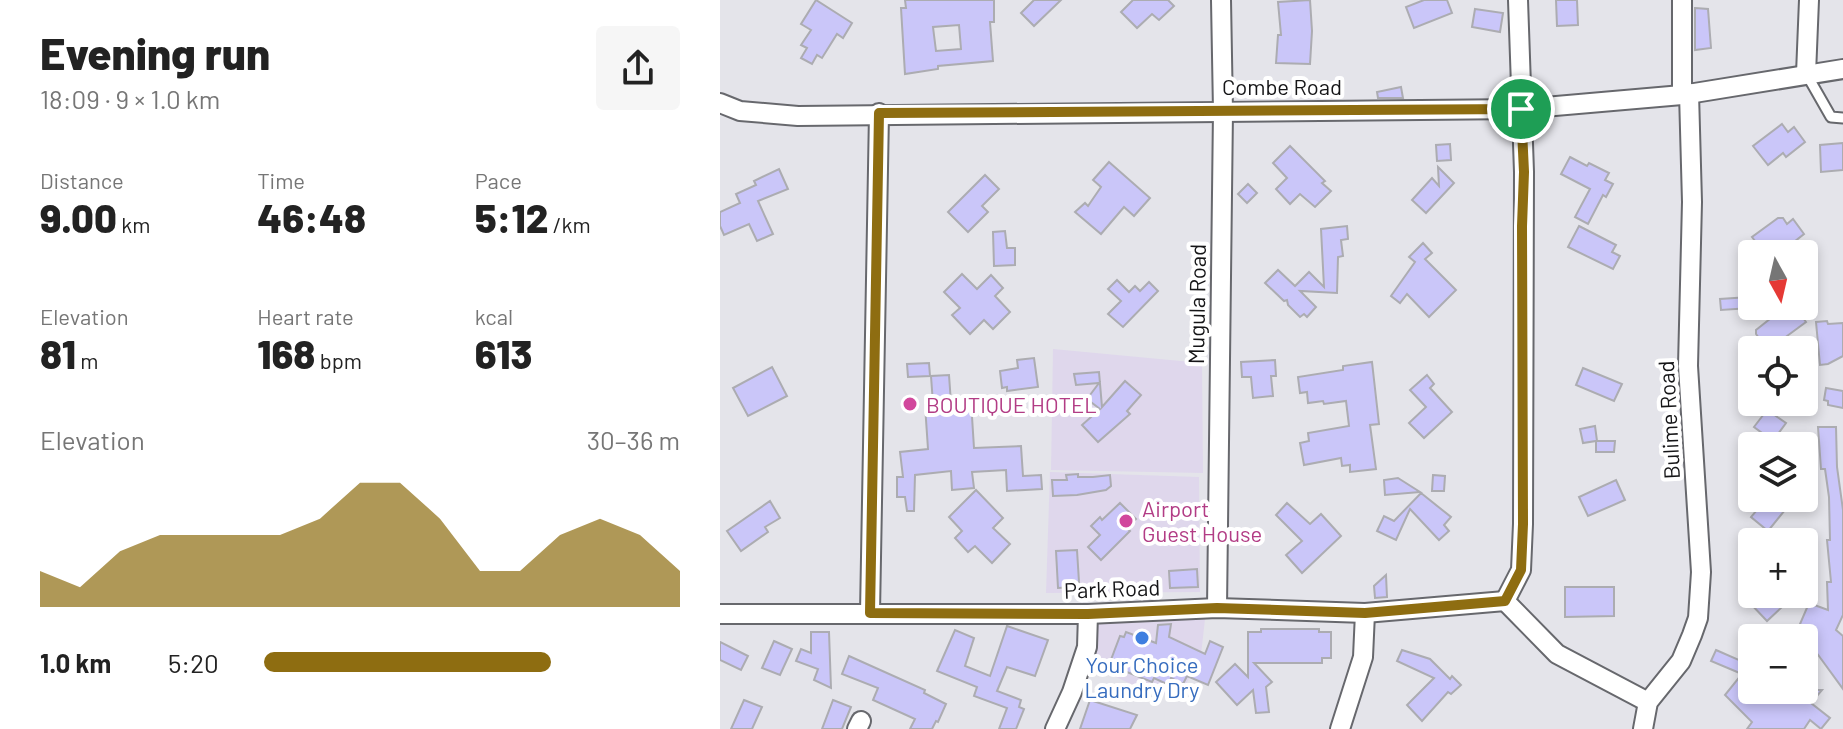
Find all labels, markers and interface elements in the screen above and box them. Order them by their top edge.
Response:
text: Evening run [40,26,270,79]
button: share [596,26,680,110]
street label: Combe Road [1222,73,1342,99]
pin [1487,75,1555,143]
text: 18:09 · 9 × 1.0 km [40,83,220,114]
icon: arrive [1499,87,1543,131]
text: Distance [40,167,124,193]
text: Time [257,167,305,193]
text: Pace [475,167,522,193]
text: 9.00 [40,193,117,241]
text: 46:48 [257,193,366,241]
text: 5:12 [475,193,548,241]
text: km [117,211,150,237]
text: /km [548,211,591,237]
north arrow [1738,240,1818,320]
map controls [1738,240,1818,704]
street label: Mugula Road [1182,244,1210,364]
text: Elevation [40,303,129,329]
text: Heart rate [257,303,354,329]
text: kcal [475,303,513,329]
text: 81 [40,329,76,377]
text: 168 [257,329,315,377]
text: 613 [475,329,532,377]
button: locate [1738,336,1818,416]
text: m [76,347,99,373]
text: bpm [315,347,362,373]
street label: Bulime Road [1652,360,1684,480]
place label: BOUTIQUE HOTEL [926,391,1097,417]
marker: BOUTIQUE HOTEL [901,395,919,413]
text: Elevation [40,424,145,455]
text: 30–36 m [587,424,680,455]
button: layers [1738,432,1818,512]
place label: Airport Guest House [1142,495,1262,546]
marker: Airport Guest House [1117,512,1135,530]
button: + [1738,528,1818,608]
street label: Park Road [1063,573,1161,603]
button: − [1738,624,1818,704]
marker: Your Choice Laundry Dry [1133,629,1151,647]
text: 1.0 km [40,647,111,678]
text: 5:20 [168,647,219,678]
place label: Your Choice Laundry Dry [1085,651,1199,702]

